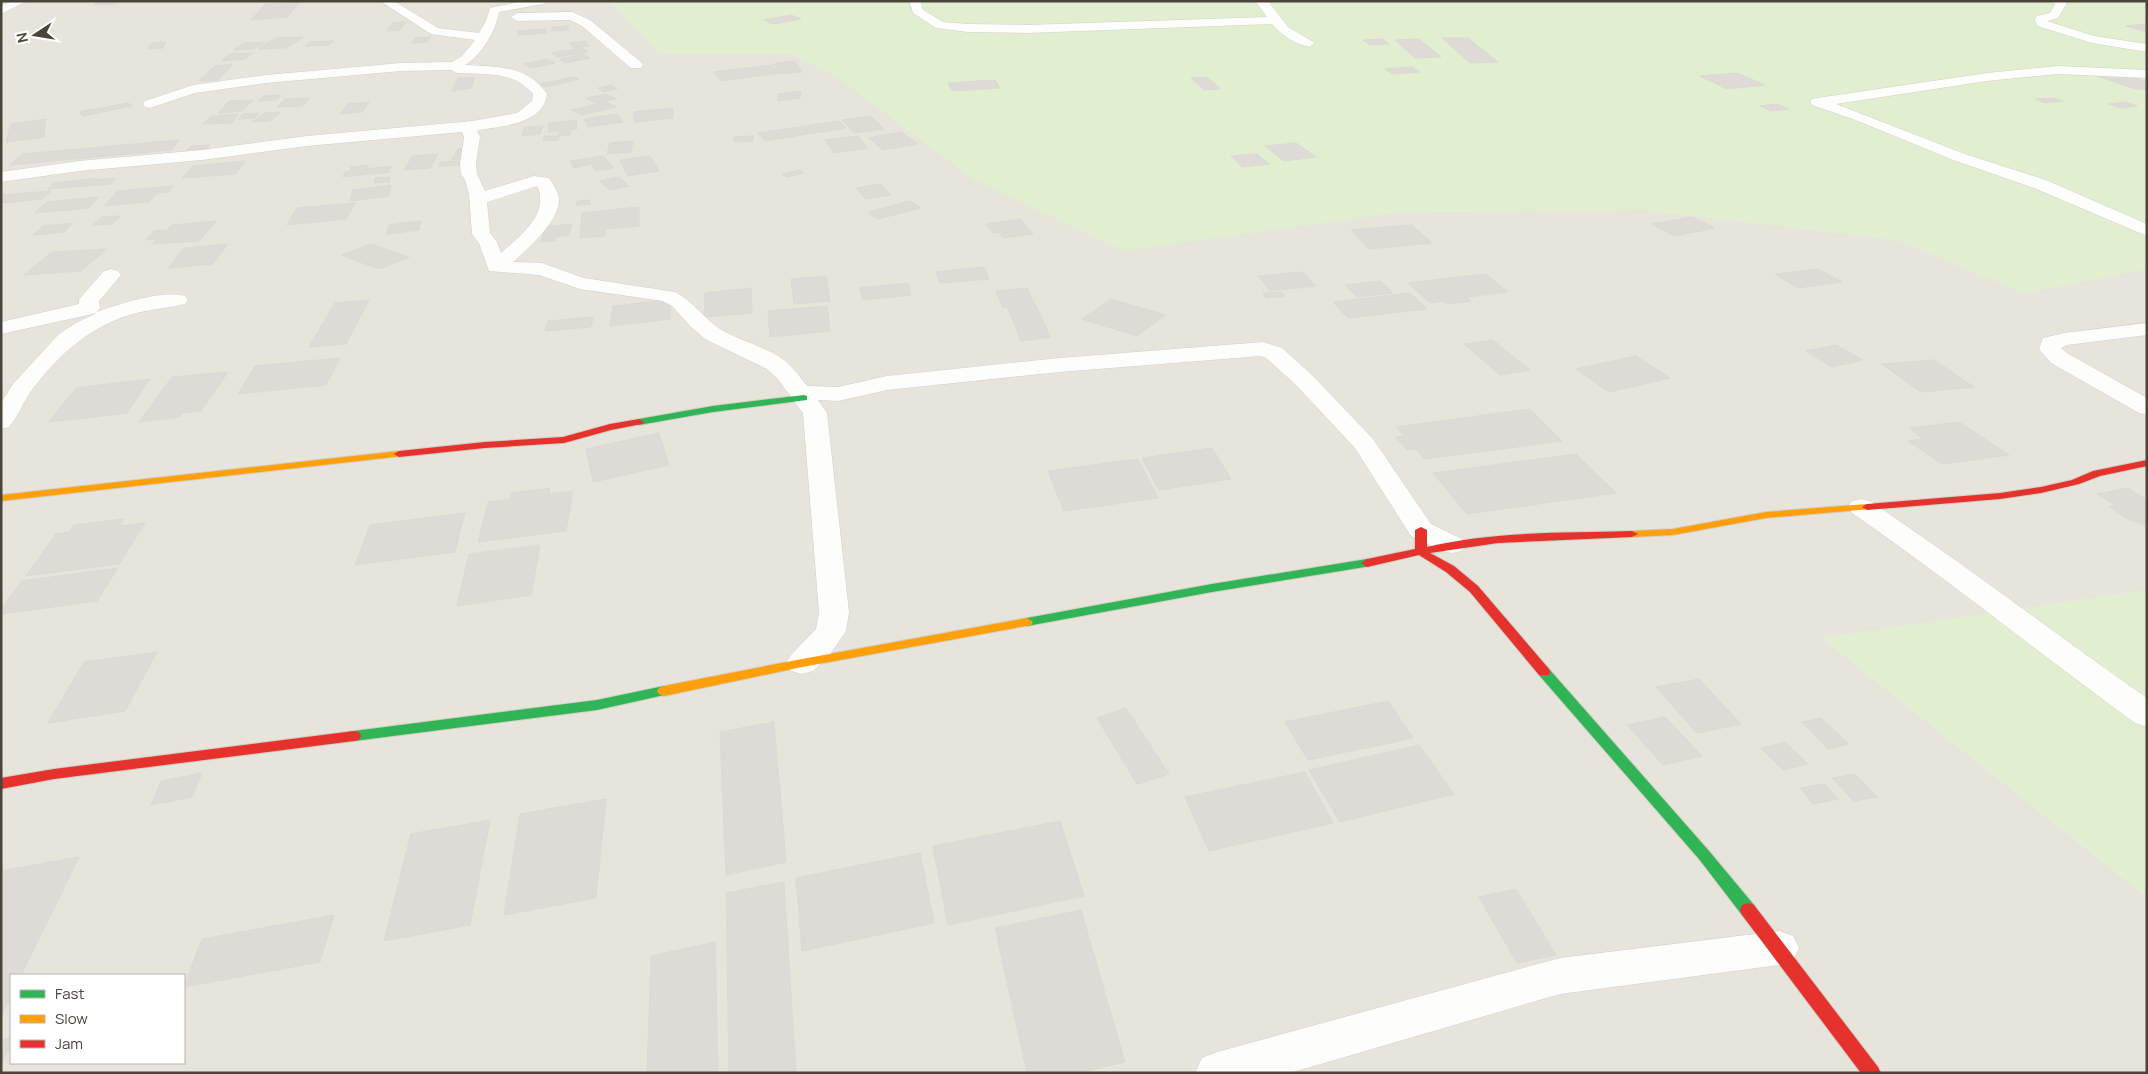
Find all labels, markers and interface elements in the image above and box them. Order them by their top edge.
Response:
north arrow [10,10,60,60]
text: N [11,31,32,45]
legend [10,974,185,1064]
text: Fast [55,983,84,1004]
text: Slow [55,1008,88,1029]
text: Jam [55,1033,83,1054]

